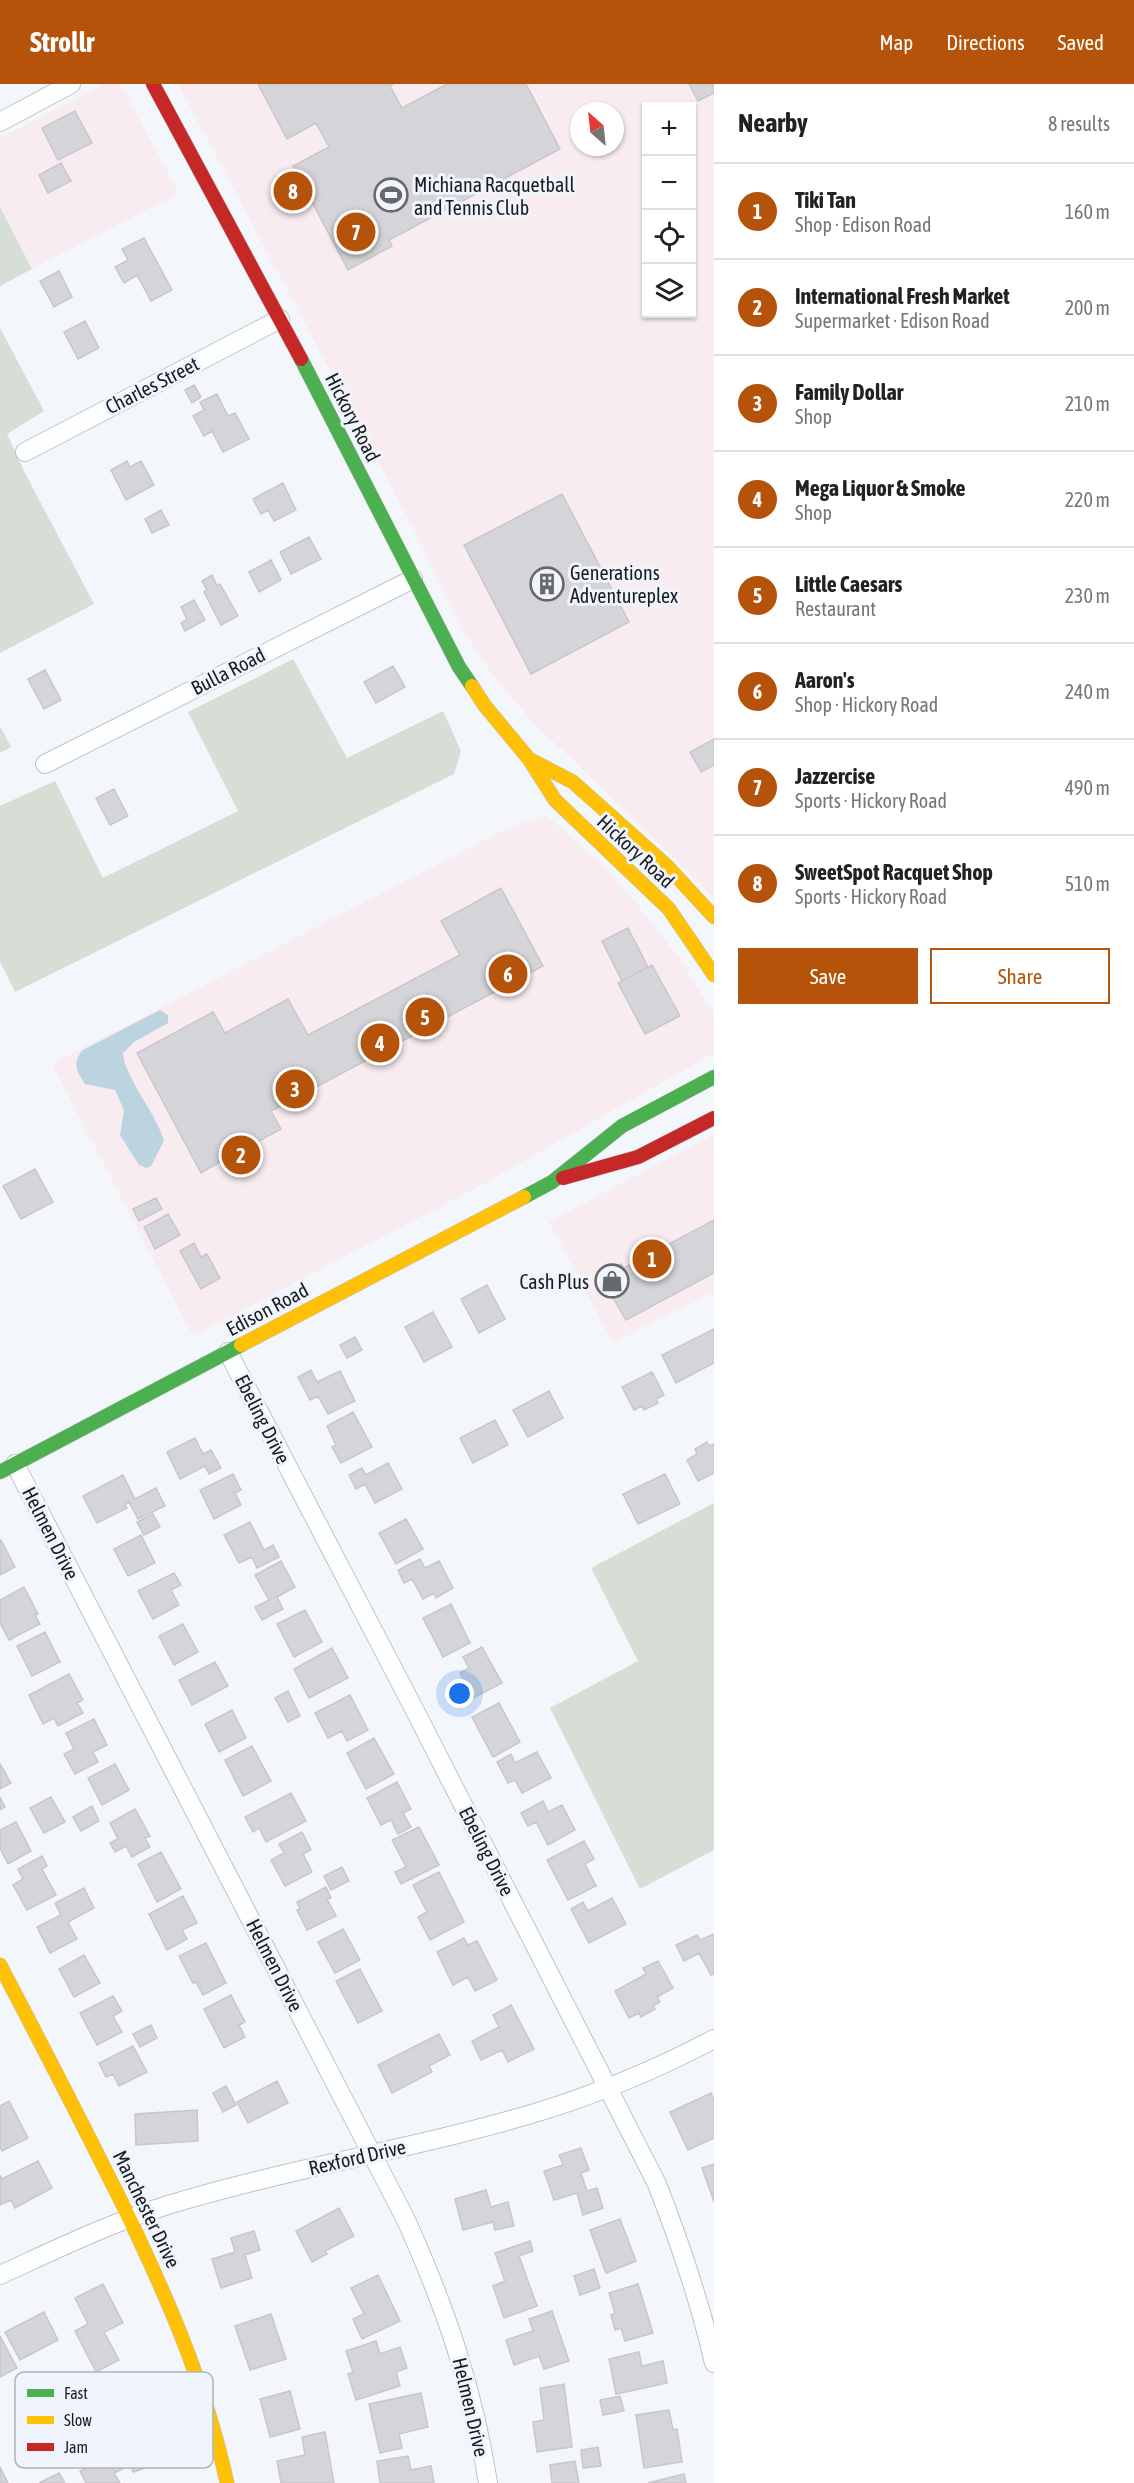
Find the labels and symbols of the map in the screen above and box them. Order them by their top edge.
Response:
north arrow [570,102,624,156]
pin: 8 [274,168,312,214]
place label: Michiana Racquetball and Tennis Club [414,173,575,219]
sports icon: Michiana Racquetball and Tennis Club [373,177,409,213]
pin: 7 [336,210,376,254]
street label: Charles Street [101,352,203,418]
street label: Hickory Road [321,369,385,465]
place label: Generations Adventureplex [570,561,678,607]
building icon: Generations Adventureplex [529,566,565,602]
street label: Bulla Road [187,643,269,699]
street label: Hickory Road [593,810,679,892]
pin: 6 [488,952,528,996]
pin: 5 [406,994,444,1040]
pin: 4 [360,1020,400,1066]
pin: 3 [276,1066,314,1112]
pin: 2 [222,1132,260,1178]
pin: 1 [632,1236,672,1282]
shop icon: Cash Plus [594,1263,630,1299]
place label: Cash Plus [519,1270,589,1293]
street label: Edison Road [222,1278,312,1340]
street label: Ebeling Drive [231,1371,295,1467]
street label: Helmen Drive [18,1483,84,1583]
your location [445,1679,474,1708]
street label: Ebeling Drive [455,1803,519,1899]
street label: Helmen Drive [242,1915,308,2015]
street label: Rexford Drive [306,2135,408,2179]
street label: Manchester Drive [109,2147,185,2271]
street label: Helmen Drive [448,2355,494,2459]
legend [15,2372,213,2468]
text: Fast [64,2384,88,2402]
text: Slow [64,2411,92,2429]
text: Jam [64,2438,88,2456]

